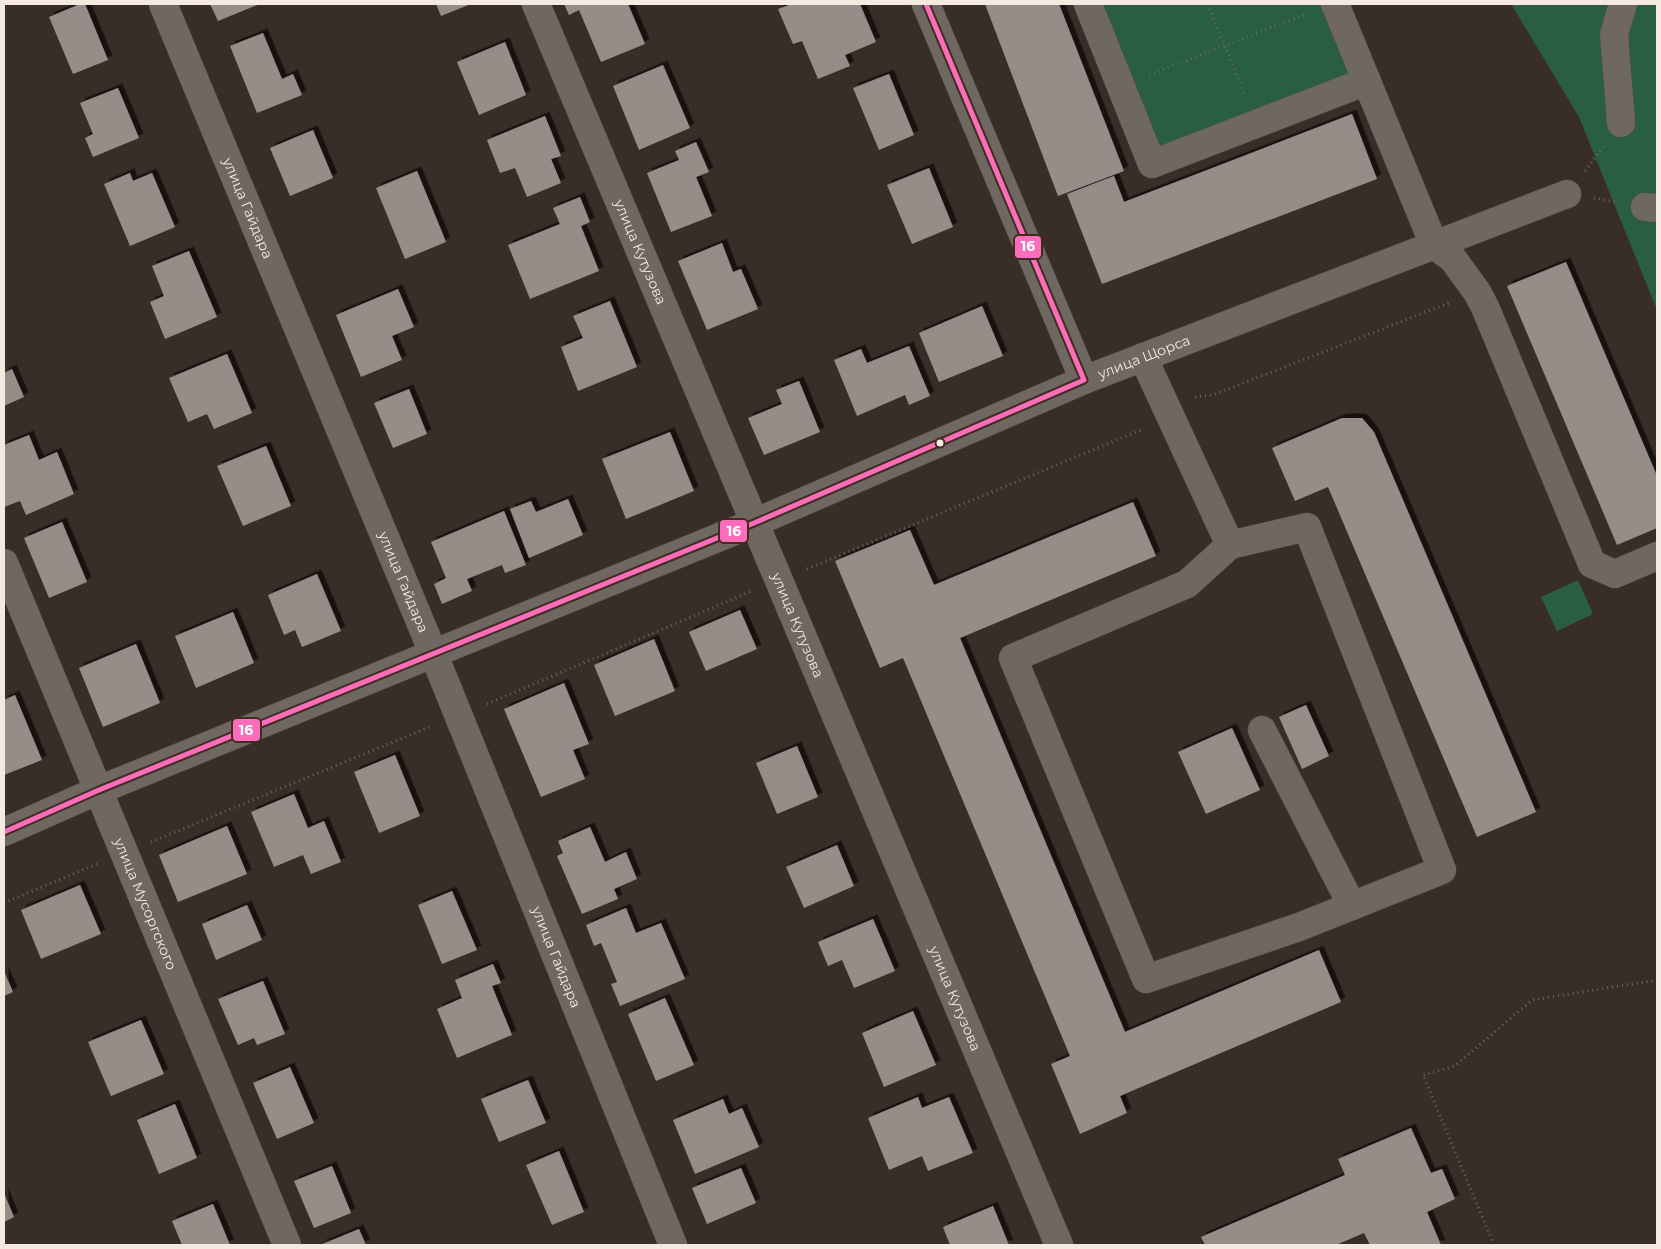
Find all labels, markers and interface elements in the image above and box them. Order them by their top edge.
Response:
street label: улица Гайдара [219,154,277,261]
street label: улица Кутузова [610,196,671,307]
line badge: 16 [1014,235,1042,259]
text: 16 [1021,237,1035,255]
street label: улица Щорса [1094,331,1193,383]
unlabelled marker [935,438,945,448]
line badge: 16 [719,519,748,543]
text: 16 [727,522,741,540]
street label: улица Гайдара [374,528,433,635]
street label: улица Кутузова [767,569,828,680]
line badge: 16 [232,718,261,742]
text: 16 [239,721,253,739]
street label: улица Мусоргского [110,834,181,973]
street label: улица Гайдара [527,903,585,1010]
street label: улица Кутузова [925,942,985,1054]

